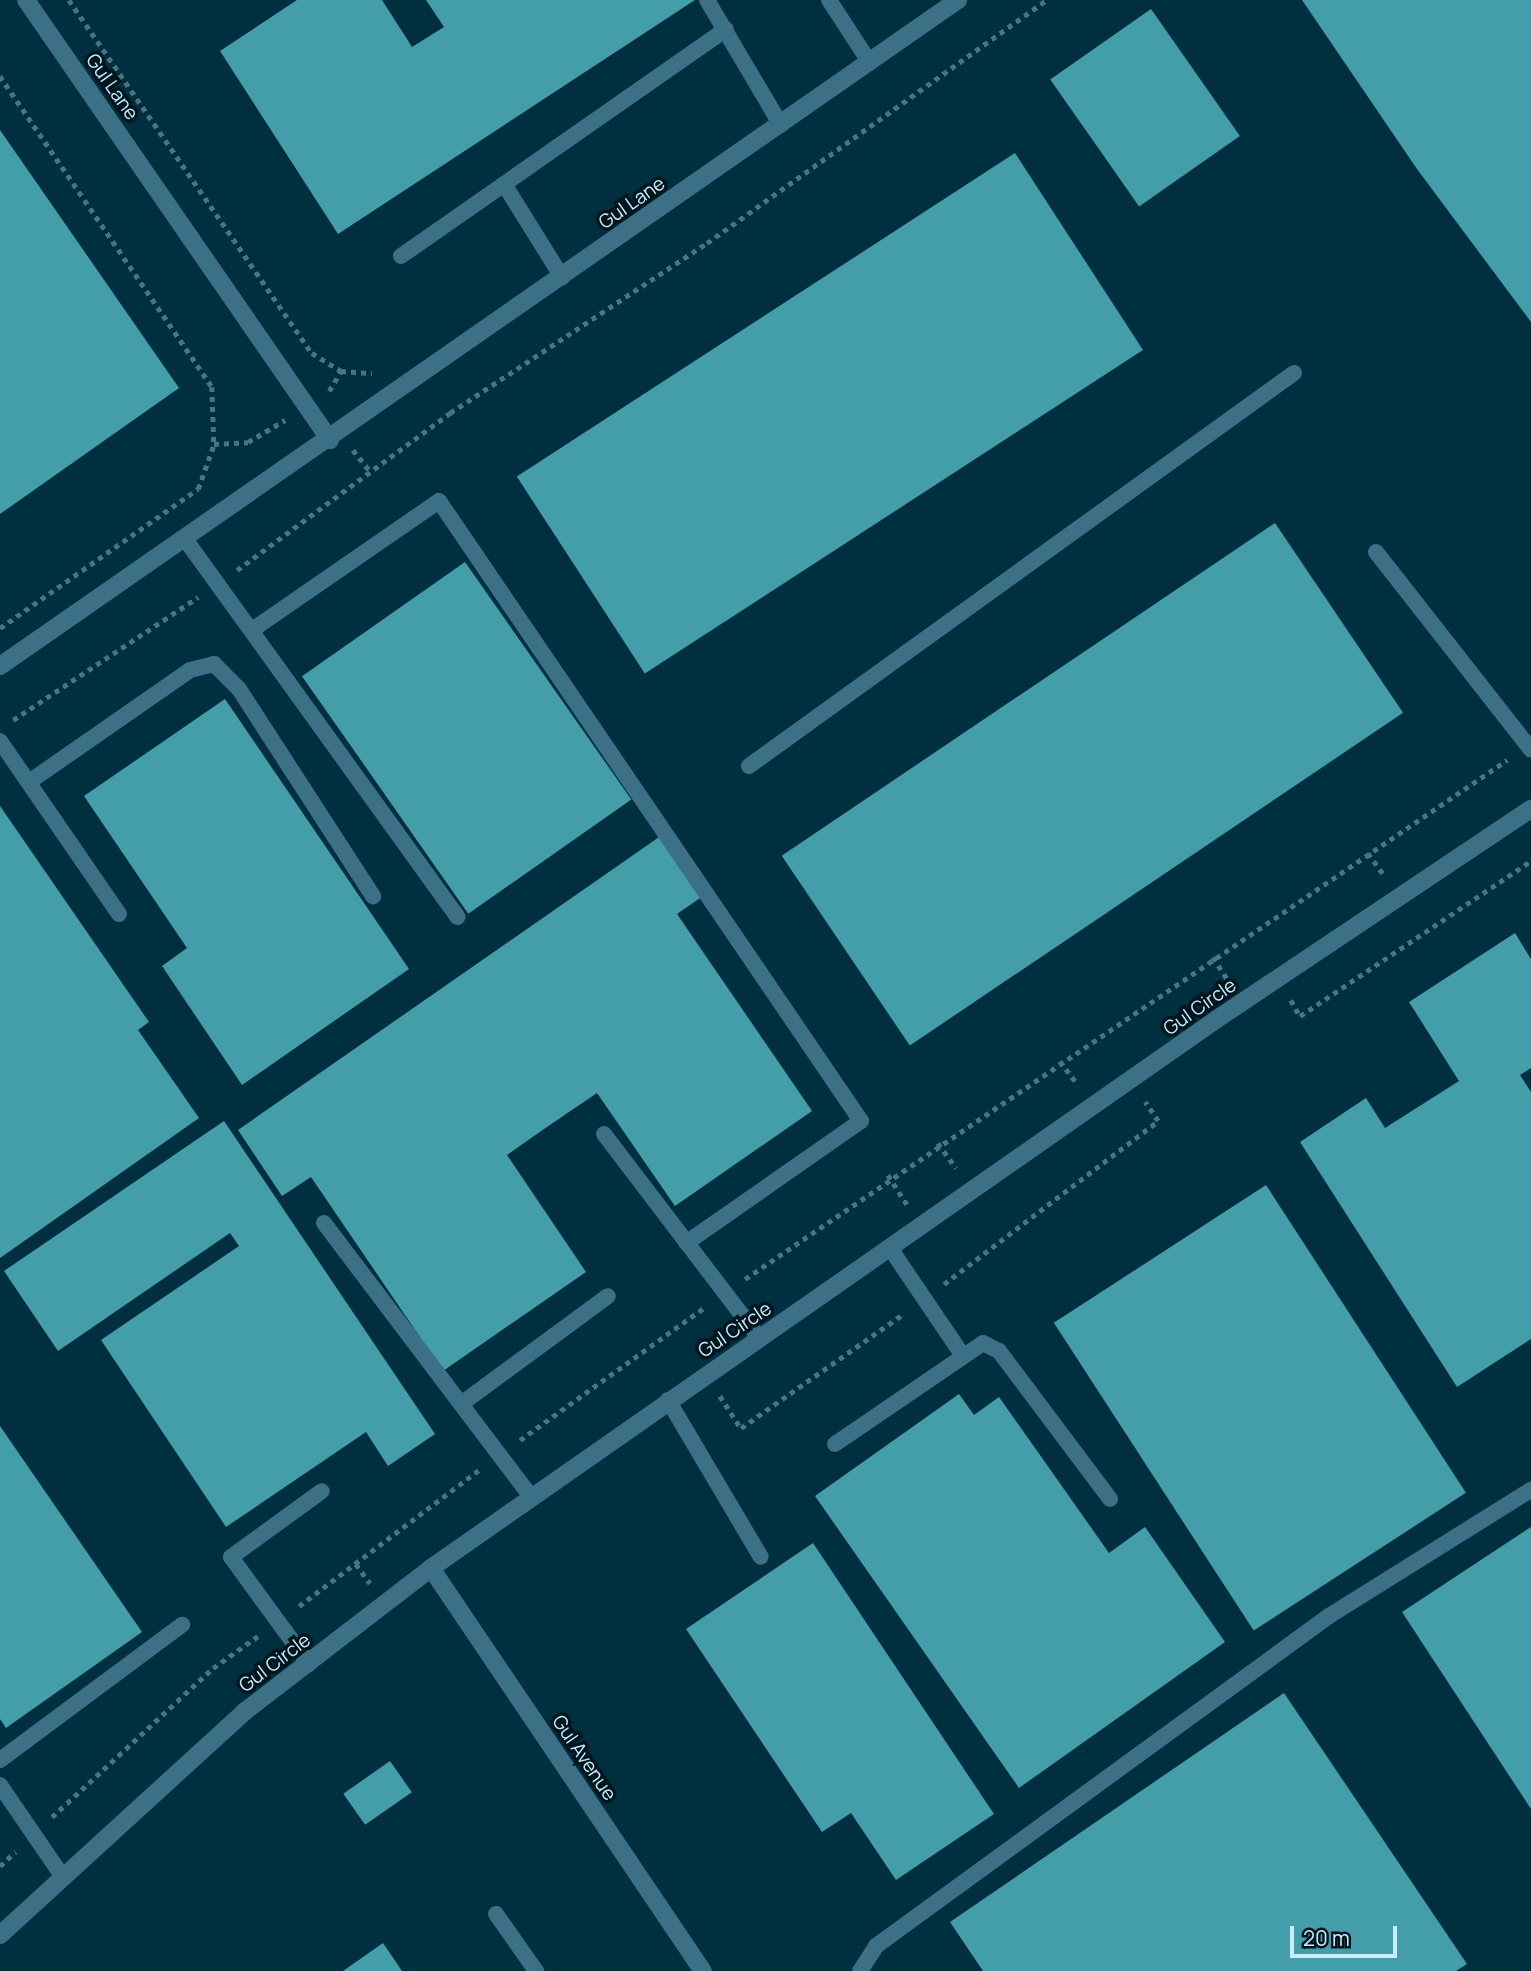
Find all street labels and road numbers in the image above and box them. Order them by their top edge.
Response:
street label: Gul Lane [81,50,143,124]
street label: Gul Lane [595,172,669,234]
street label: Gul Circle [1159,974,1241,1040]
street label: Gul Circle [694,1297,776,1363]
street label: Gul Circle [235,1629,315,1697]
street label: Gul Avenue [547,1711,621,1805]

